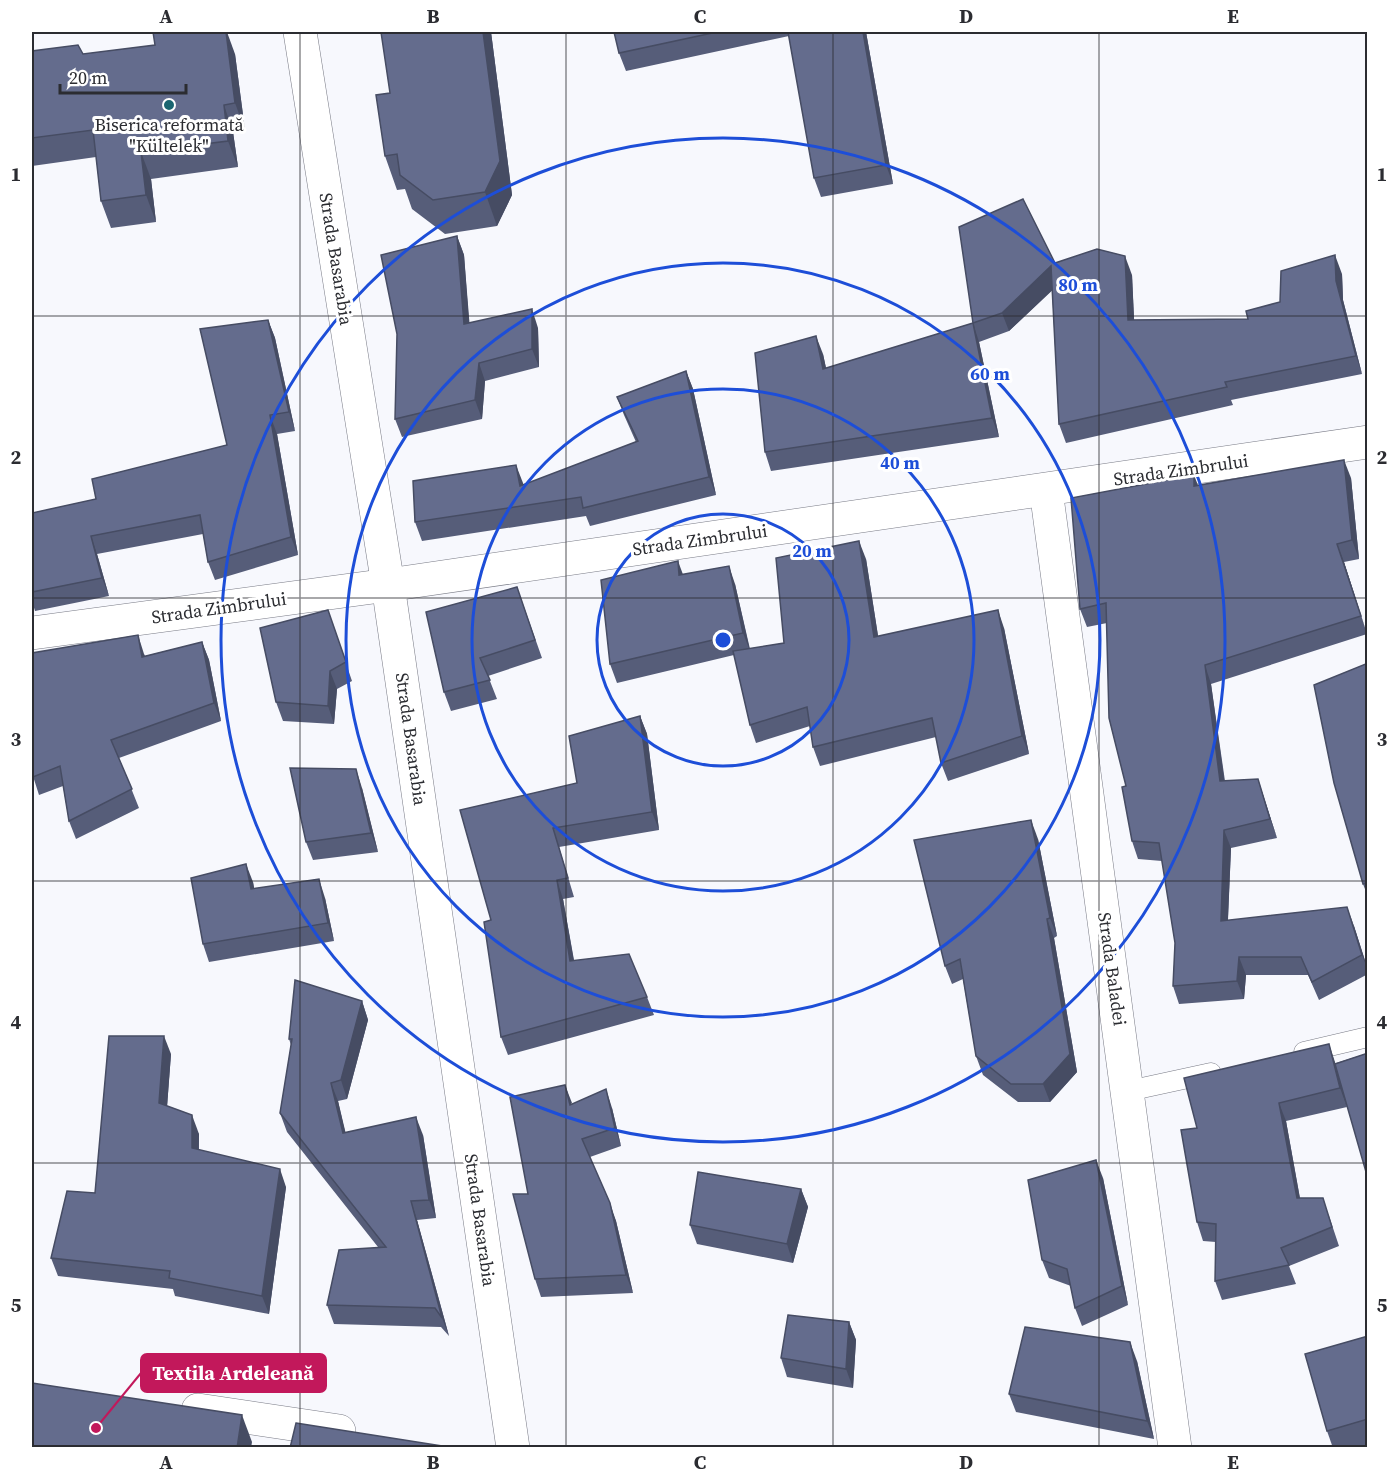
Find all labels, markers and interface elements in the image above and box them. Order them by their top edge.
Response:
text: A [159,2,173,30]
text: B [426,2,440,30]
text: C [694,2,706,30]
text: D [959,2,973,30]
text: E [1227,2,1239,30]
scale bar [60,57,186,95]
text: 20 m [69,65,107,90]
marker: Biserica reformată "Kültelek" [162,98,176,112]
place label: Biserica reformată "Kültelek" [94,112,244,158]
text: 1 [11,160,21,188]
text: 1 [1377,160,1387,188]
street label: Strada Basarabia [314,191,359,328]
text: 80 m [1058,272,1098,297]
text: 60 m [970,361,1010,386]
text: 2 [11,443,22,471]
text: 2 [1377,443,1388,471]
street label: Strada Zimbrului [1112,448,1250,491]
text: 40 m [880,450,920,475]
street label: Strada Zimbrului [631,518,769,561]
text: 20 m [792,538,832,563]
street label: Strada Zimbrului [150,586,288,629]
centre of rings [713,630,733,650]
street label: Strada Basarabia [390,671,433,808]
text: 3 [11,725,22,753]
text: 3 [1377,725,1388,753]
street label: Strada Baladei [1092,911,1133,1027]
text: 4 [11,1008,22,1036]
text: 4 [1377,1008,1388,1036]
street label: Strada Basarabia [459,1152,502,1289]
text: 5 [11,1291,22,1319]
text: 5 [1377,1291,1388,1319]
callout: Textila Ardeleană [141,1354,326,1392]
text: Textila Ardeleană [152,1359,314,1387]
text: A [159,1448,173,1476]
text: B [426,1448,440,1476]
text: C [694,1448,706,1476]
text: D [959,1448,973,1476]
text: E [1227,1448,1239,1476]

